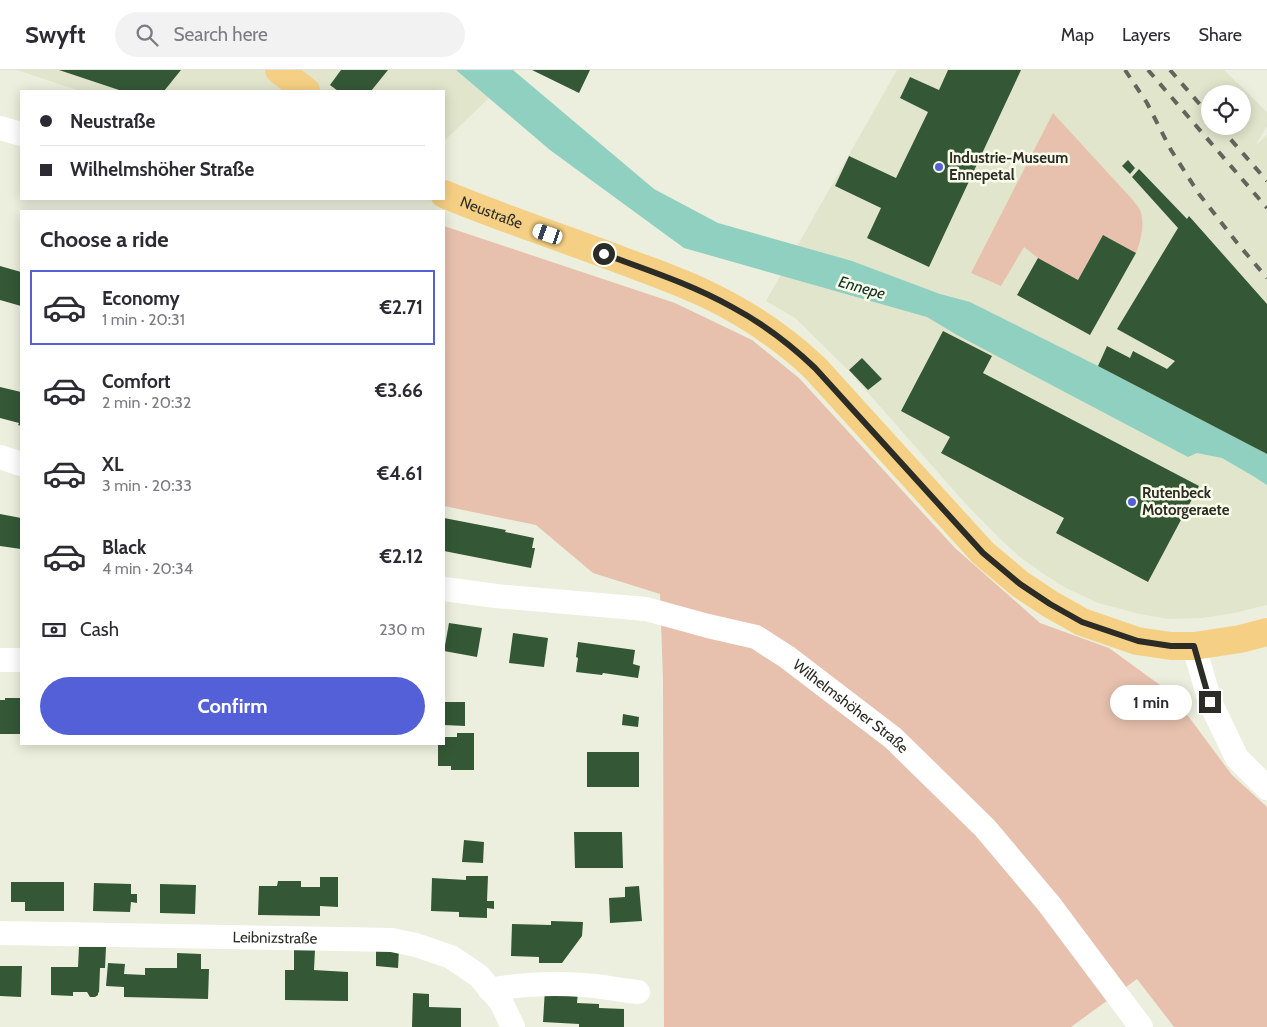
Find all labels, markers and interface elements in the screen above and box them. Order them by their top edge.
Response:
search box [115,12,465,57]
text: Swyft [25,20,85,49]
icon: search [133,21,161,49]
text: Search here [173,23,268,46]
text: Map [1061,24,1094,46]
text: Layers [1122,24,1171,46]
text: Share [1199,24,1242,46]
map controls [1201,85,1251,135]
button: locate [1201,85,1251,135]
text: Neustraße [70,110,155,133]
place label: Industrie-Museum Ennepetal [949,149,1068,184]
text: Wilhelmshöher Straße [70,158,254,181]
marker: Industrie-Museum Ennepetal [933,161,945,173]
street label: Neustraße [458,193,525,233]
car [531,222,564,246]
text: Choose a ride [40,226,169,253]
route start [593,243,615,265]
water label: Ennepe [836,272,887,303]
icon: car [42,285,87,330]
text: Economy [102,287,180,310]
text: €2.71 [380,296,423,319]
text: 1 min · 20:31 [102,310,185,329]
icon: car [42,368,87,413]
text: Comfort [102,370,171,393]
text: €3.66 [375,379,423,402]
text: 2 min · 20:32 [102,393,191,412]
icon: car [42,451,87,496]
text: XL [102,453,123,476]
text: €4.61 [377,462,423,485]
text: 3 min · 20:33 [102,476,192,495]
place label: Rutenbeck Motorgeraete [1142,484,1230,519]
marker: Rutenbeck Motorgeraete [1126,496,1138,508]
icon: car [42,534,87,579]
text: Black [102,536,146,559]
text: €2.12 [380,545,423,568]
text: 4 min · 20:34 [102,559,193,578]
icon: cash [40,616,68,644]
text: Cash [80,618,119,641]
text: 230 m [379,620,425,639]
street label: Wilhelmshöher Straße [789,656,912,757]
button: Confirm [40,677,425,735]
callout: 1 min [1110,684,1192,720]
route end [1199,691,1221,713]
text: 1 min [1133,693,1169,712]
street label: Leibnizstraße [232,928,318,948]

